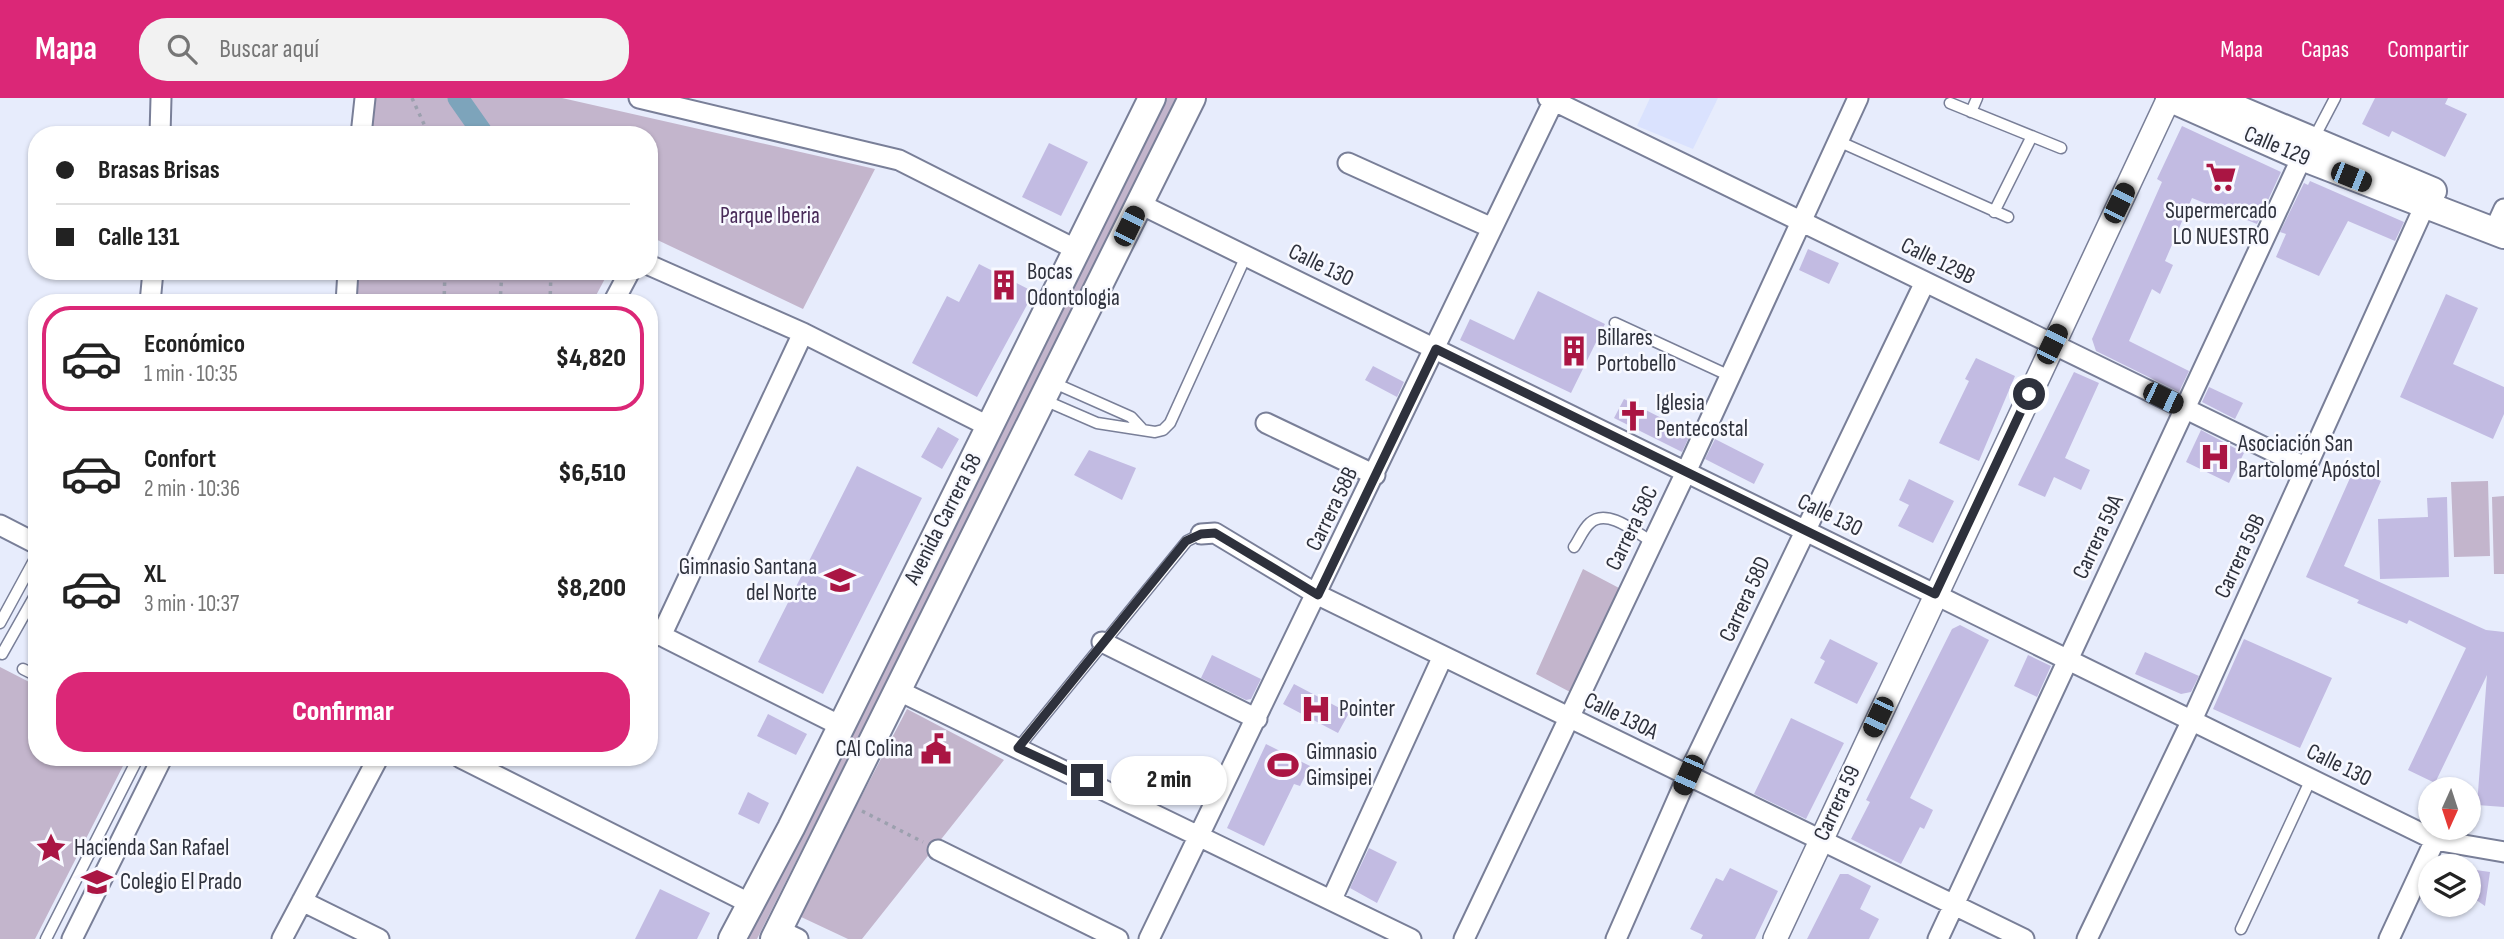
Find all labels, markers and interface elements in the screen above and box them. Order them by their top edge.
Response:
search box [139,18,629,81]
text: Mapa [35,29,97,69]
icon: search [163,30,201,68]
text: Buscar aquí [219,34,319,65]
text: Mapa [2220,35,2263,64]
text: Capas [2301,35,2349,64]
text: Compartir [2387,35,2469,64]
street label: Calle 129 [2240,120,2314,172]
text: Brasas Brisas [98,155,220,186]
car [2328,159,2375,195]
supermarket icon: Supermercado LO NUESTRO [2204,160,2238,194]
car [2101,180,2138,226]
place label: Supermercado LO NUESTRO [2165,197,2277,251]
park label: Parque Iberia [720,202,820,230]
car [1111,203,1148,249]
text: Calle 131 [98,222,179,253]
street label: Calle 129B [1896,231,1980,291]
street label: Calle 130 [1284,237,1358,293]
place label: Bocas Odontologia [1027,258,1120,312]
building icon: Bocas Odontologia [987,268,1021,302]
car [2034,321,2071,367]
place label: Billares Portobello [1597,324,1676,378]
icon: car [60,327,123,390]
text: Económico [144,329,245,360]
building icon: Billares Portobello [1557,334,1591,368]
text: $4,820 [556,343,626,374]
text: 1 min · 10:35 [144,360,238,388]
route start [2013,378,2045,410]
car [2140,379,2187,417]
place label: Iglesia Pentecostal [1656,389,1748,443]
church icon: Iglesia Pentecostal [1616,399,1650,433]
place label: Asociación San Bartolomé Apóstol [2237,430,2380,484]
hospital icon: Asociación San Bartolomé Apóstol [2198,440,2232,474]
icon: car [60,442,123,505]
text: Confort [144,444,216,475]
street label: Avenida Carrera 58 [897,449,988,590]
text: $6,510 [558,458,626,489]
street label: Carrera 58B [1300,462,1364,556]
text: 2 min · 10:36 [144,475,240,503]
street label: Carrera 58C [1599,481,1665,575]
street label: Calle 130 [1793,487,1867,543]
street label: Carrera 59A [2066,490,2130,584]
street label: Carrera 59B [2208,509,2272,603]
street label: Carrera 58D [1713,552,1777,646]
place label: Gimnasio Santana del Norte [679,553,817,607]
icon: car [60,557,123,620]
text: XL [144,559,166,590]
school or university icon: Gimnasio Santana del Norte [823,563,857,597]
text: $8,200 [556,573,626,604]
text: 3 min · 10:37 [144,590,239,618]
button: Confirmar [56,672,630,752]
street label: Calle 130A [1580,686,1663,746]
hospital icon: Pointer [1299,692,1333,726]
car [1860,694,1897,740]
place label: Pointer [1339,695,1396,723]
public building icon: CAI Colina [919,732,953,766]
place label: CAI Colina [835,735,913,763]
street label: Calle 130 [2302,737,2376,793]
place label: Gimnasio Gimsipei [1306,738,1377,792]
sports icon: Gimnasio Gimsipei [1266,748,1300,782]
car [1670,752,1707,798]
callout: 2 min [1112,756,1227,804]
street label: Carrera 59 [1807,761,1867,845]
route end [1071,764,1103,796]
text: 2 min [1147,766,1191,794]
north arrow [2418,777,2482,840]
map controls [2418,777,2481,917]
place icon: Hacienda San Rafael [34,831,68,865]
place label: Hacienda San Rafael [74,834,229,862]
button: layers [2418,854,2481,917]
school or university icon: Colegio El Prado [80,865,114,899]
place label: Colegio El Prado [120,868,242,896]

